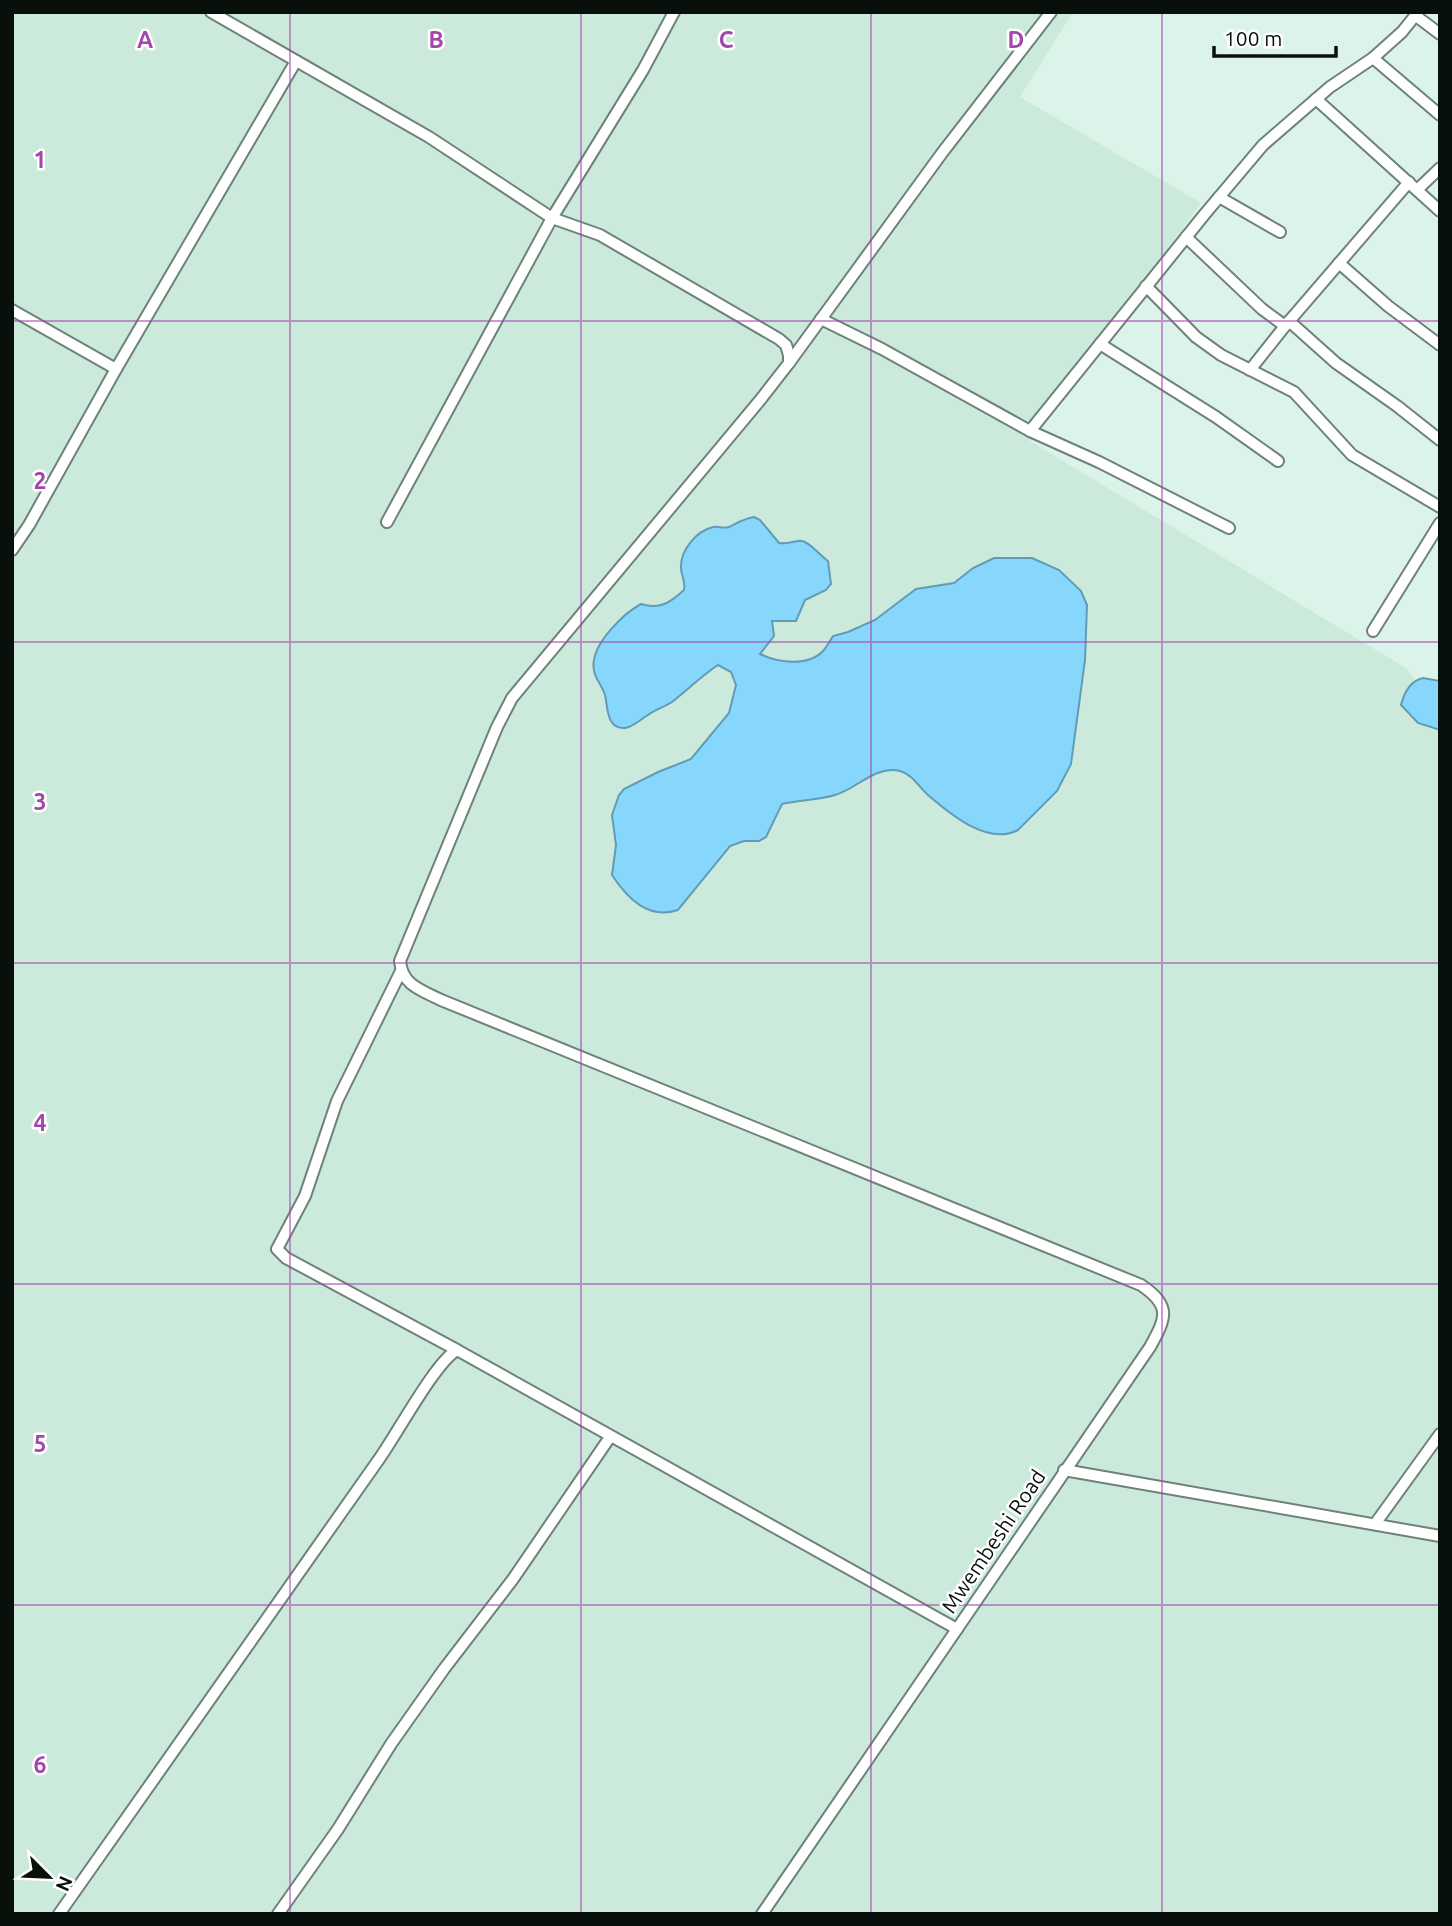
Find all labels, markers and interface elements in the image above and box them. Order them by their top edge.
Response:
scale bar [1214,14,1336,58]
text: 100 m [1224,26,1282,50]
text: A [137,27,153,52]
text: B [428,27,444,52]
text: C [719,27,734,52]
text: D [1008,27,1024,52]
text: 1 [34,147,46,172]
text: 2 [34,468,46,493]
text: 3 [34,789,46,814]
text: 4 [34,1110,47,1135]
text: 5 [34,1431,46,1456]
street label: Mwembeshi Road [936,1465,1050,1617]
text: 6 [34,1752,47,1777]
north arrow [14,1842,84,1912]
text: N [52,1873,77,1895]

